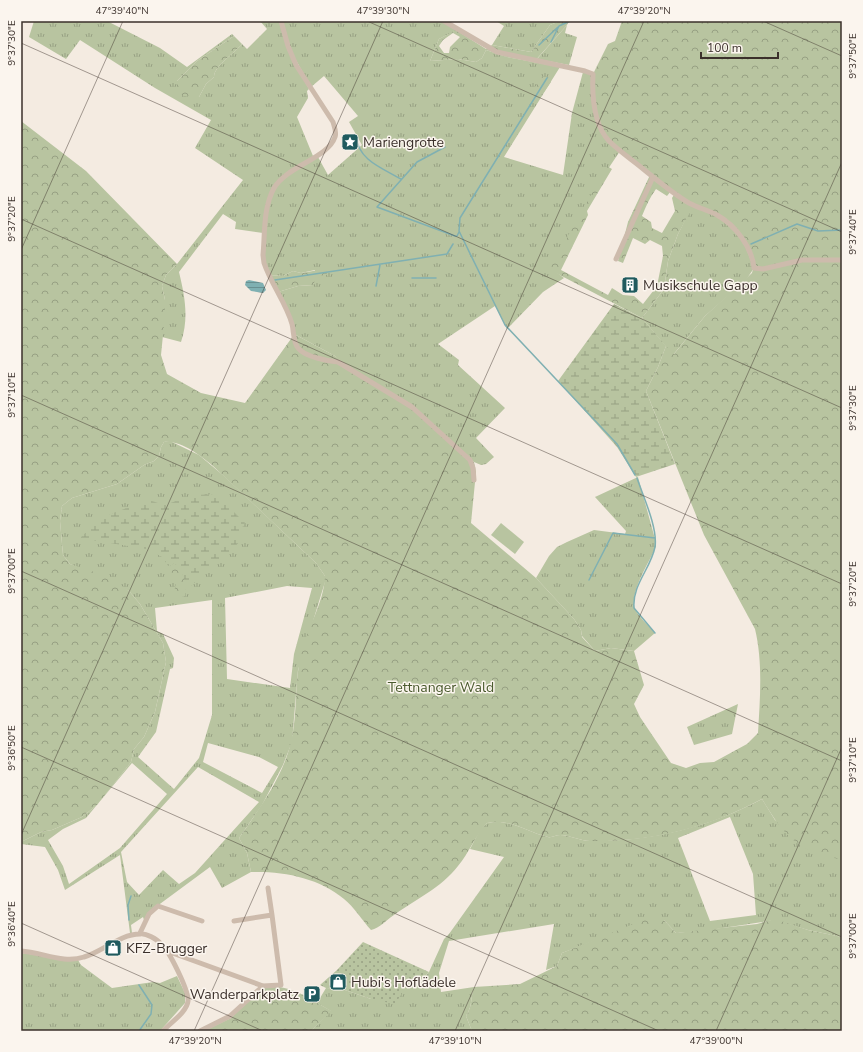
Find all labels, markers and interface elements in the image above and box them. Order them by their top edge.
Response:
text: 47°39'40"N [95,4,149,18]
text: 47°39'30"N [356,4,410,18]
text: 47°39'20"N [617,4,671,18]
text: 9°37'30"E [5,20,19,66]
text: 9°37'50"E [846,33,860,79]
scale bar [701,34,778,60]
text: 100 m [707,40,742,56]
place icon: Mariengrotte [340,132,360,152]
place label: Mariengrotte [363,133,444,152]
text: 9°37'20"E [5,196,19,242]
text: 9°37'40"E [846,209,860,255]
building icon: Musikschule Gapp [620,275,640,295]
place label: Musikschule Gapp [643,276,758,295]
text: 9°37'10"E [5,372,19,418]
text: 9°37'30"E [846,385,860,431]
text: 9°37'00"E [5,548,19,594]
text: 9°37'20"E [846,561,860,607]
park label: Tettnanger Wald [388,678,494,697]
text: 9°36'50"E [5,725,19,771]
text: 9°37'10"E [846,737,860,783]
text: 9°36'40"E [5,901,19,947]
text: 9°37'00"E [846,913,860,959]
shop icon: KFZ-Brugger [103,938,123,958]
place label: KFZ-Brugger [126,939,207,958]
shop icon: Hubi's Hoflädele [328,972,348,992]
place label: Hubi's Hoflädele [351,973,456,992]
parking icon: Wanderparkplatz [302,984,322,1004]
place label: Wanderparkplatz [190,985,300,1004]
text: 47°39'20"N [168,1034,222,1048]
text: 47°39'10"N [428,1034,482,1048]
text: 47°39'00"N [689,1034,743,1048]

